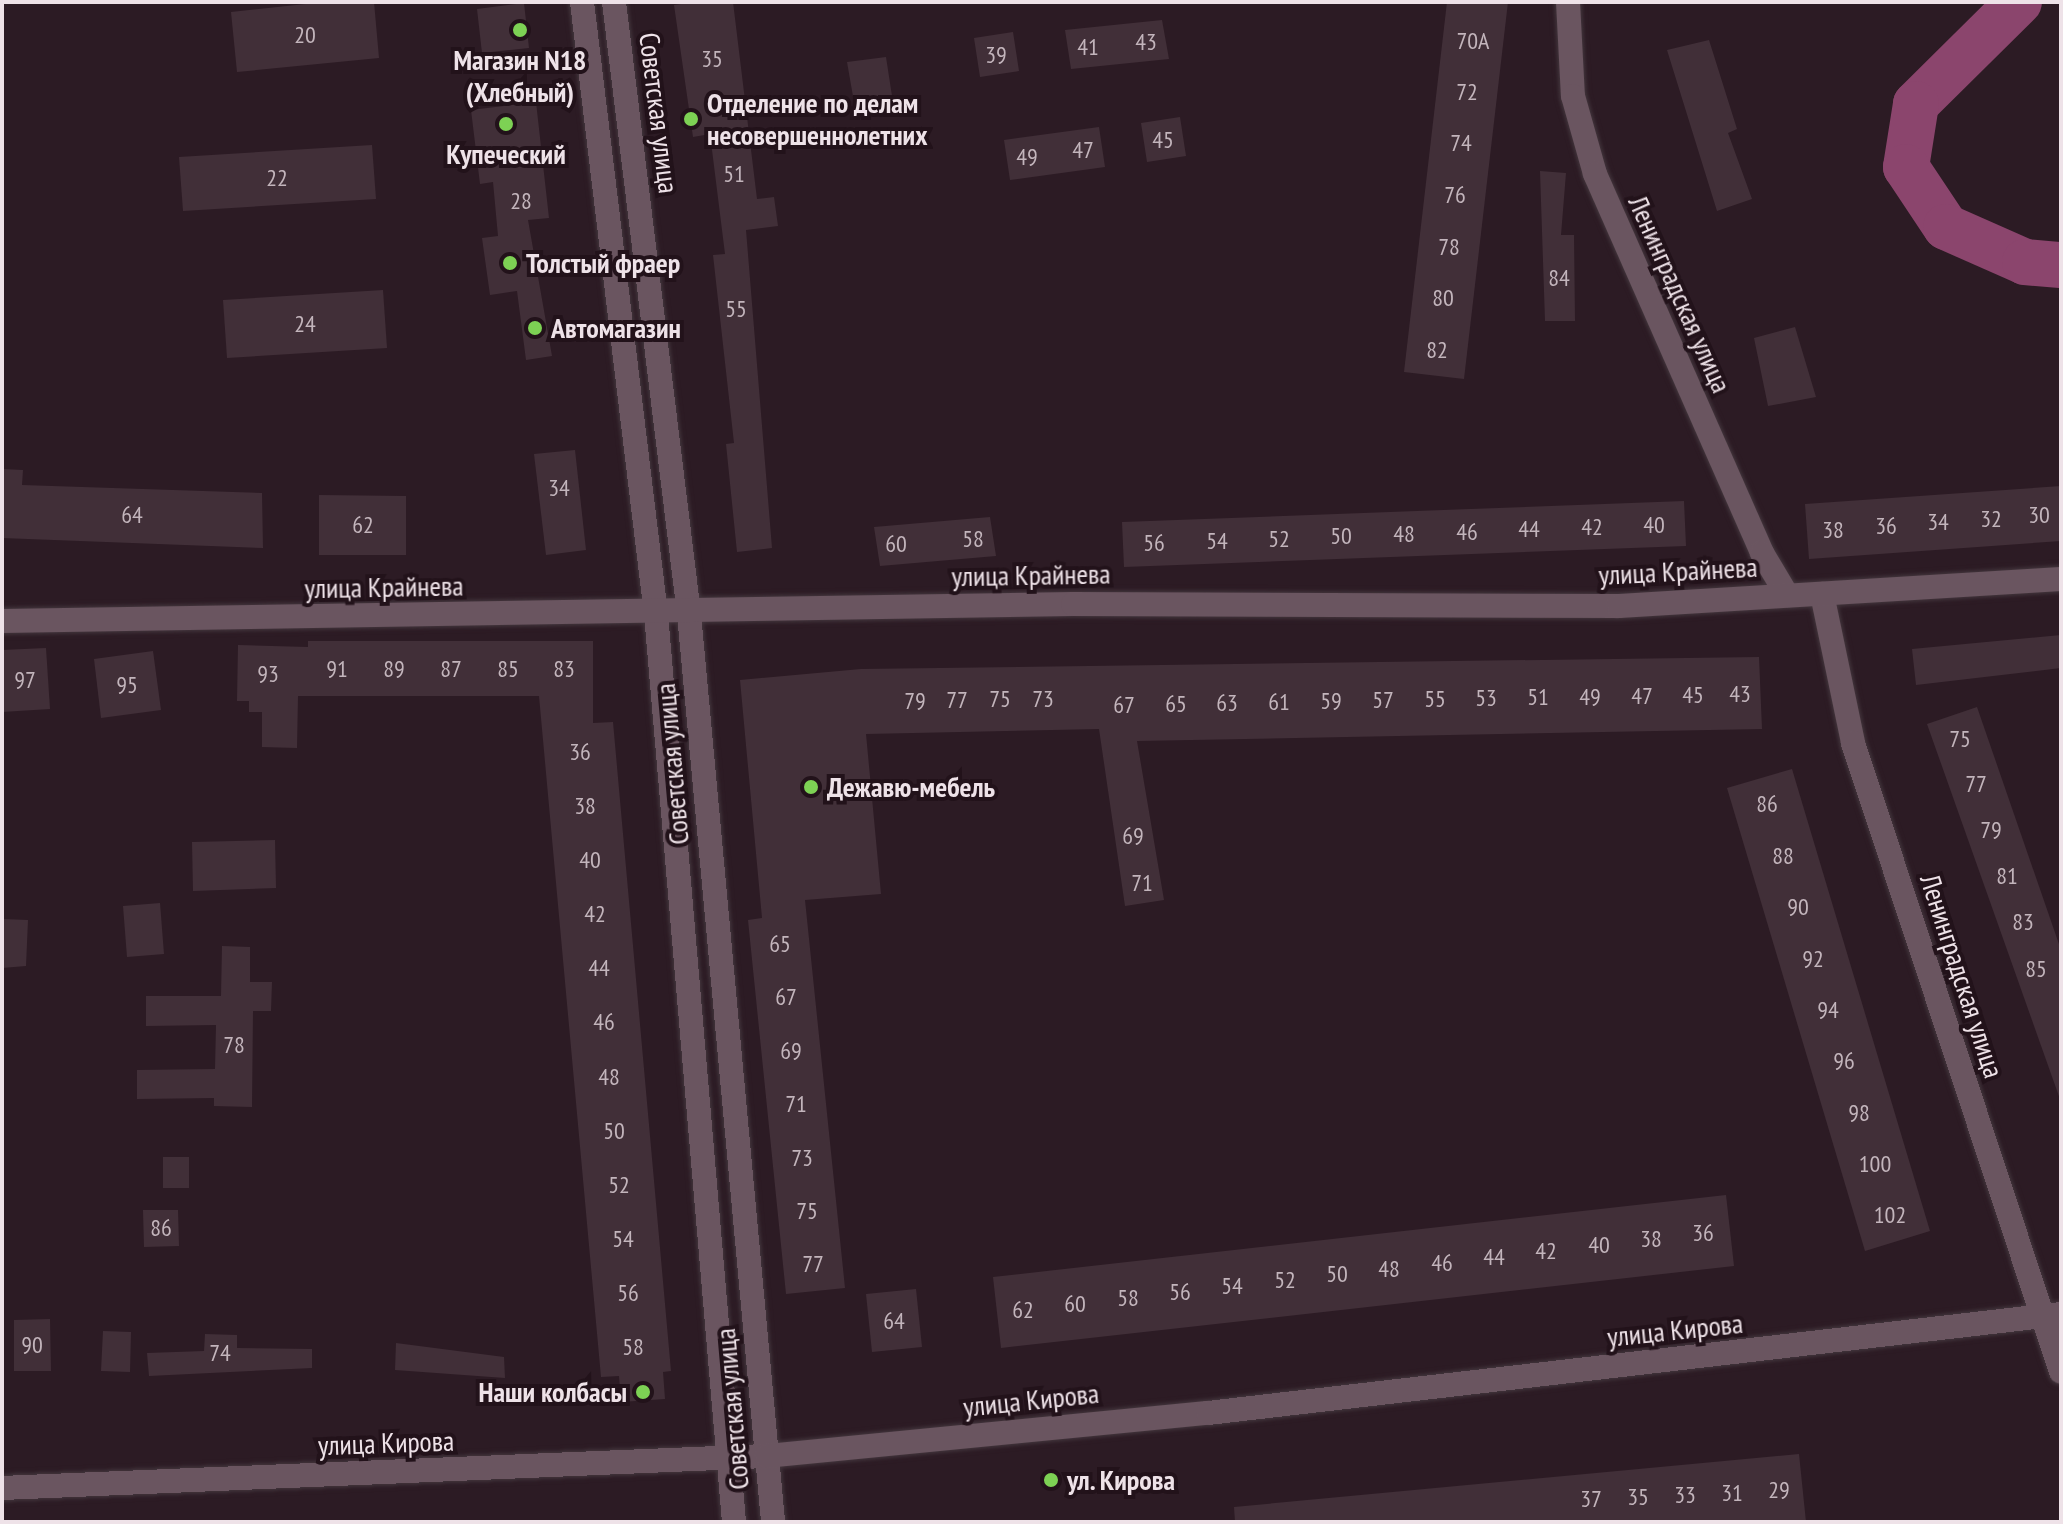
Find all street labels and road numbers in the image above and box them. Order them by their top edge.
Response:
street label: Советская улица [632,31,686,195]
street label: Ленинградская улица [1621,190,1739,398]
street label: улица Крайнева [1598,550,1758,592]
street label: улица Крайнева [951,557,1111,593]
street label: улица Крайнева [304,569,464,605]
street label: Советская улица [648,682,696,846]
street label: Ленинградская улица [1913,870,2011,1082]
street label: улица Кирова [1606,1306,1744,1354]
street label: Советская улица [708,1327,756,1491]
street label: улица Кирова [962,1376,1100,1424]
street label: улица Кирова [317,1424,455,1462]

